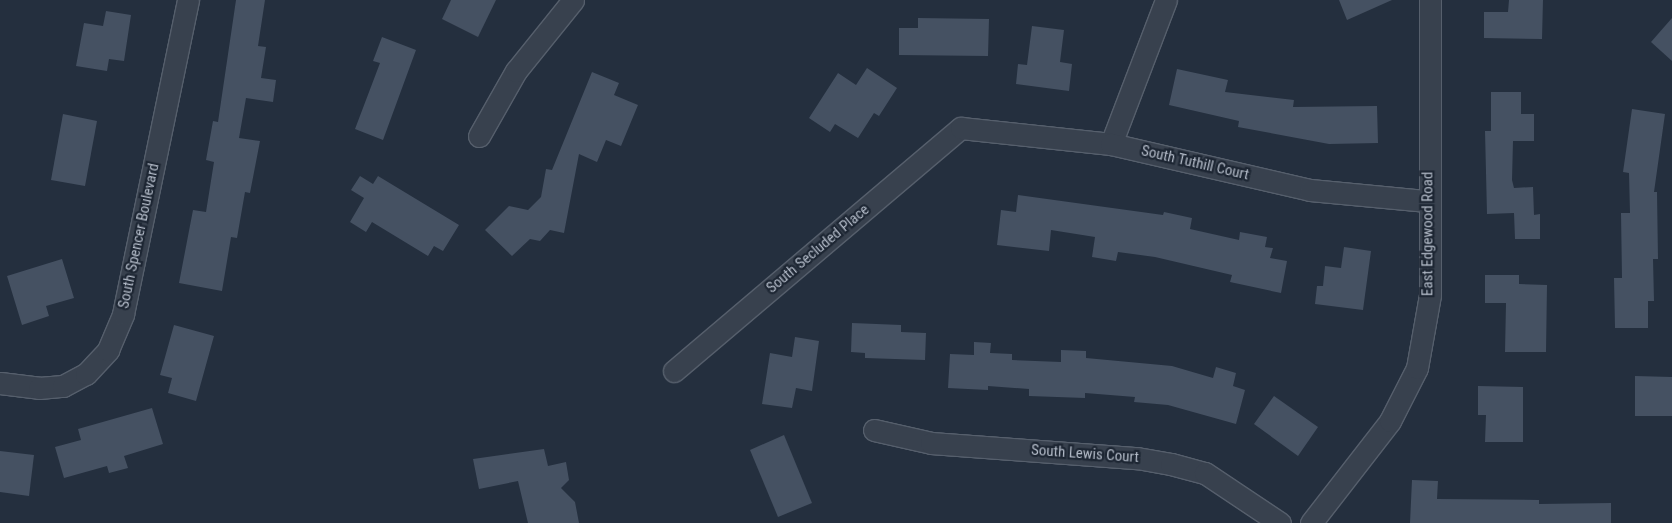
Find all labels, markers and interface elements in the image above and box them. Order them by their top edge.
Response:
street label: South Tuthill Court [1139,142,1251,184]
street label: South Spencer Boulevard [115,162,163,310]
street label: East Edgewood Road [1419,172,1437,296]
street label: South Secluded Place [763,201,873,297]
street label: South Lewis Court [1031,441,1139,467]

